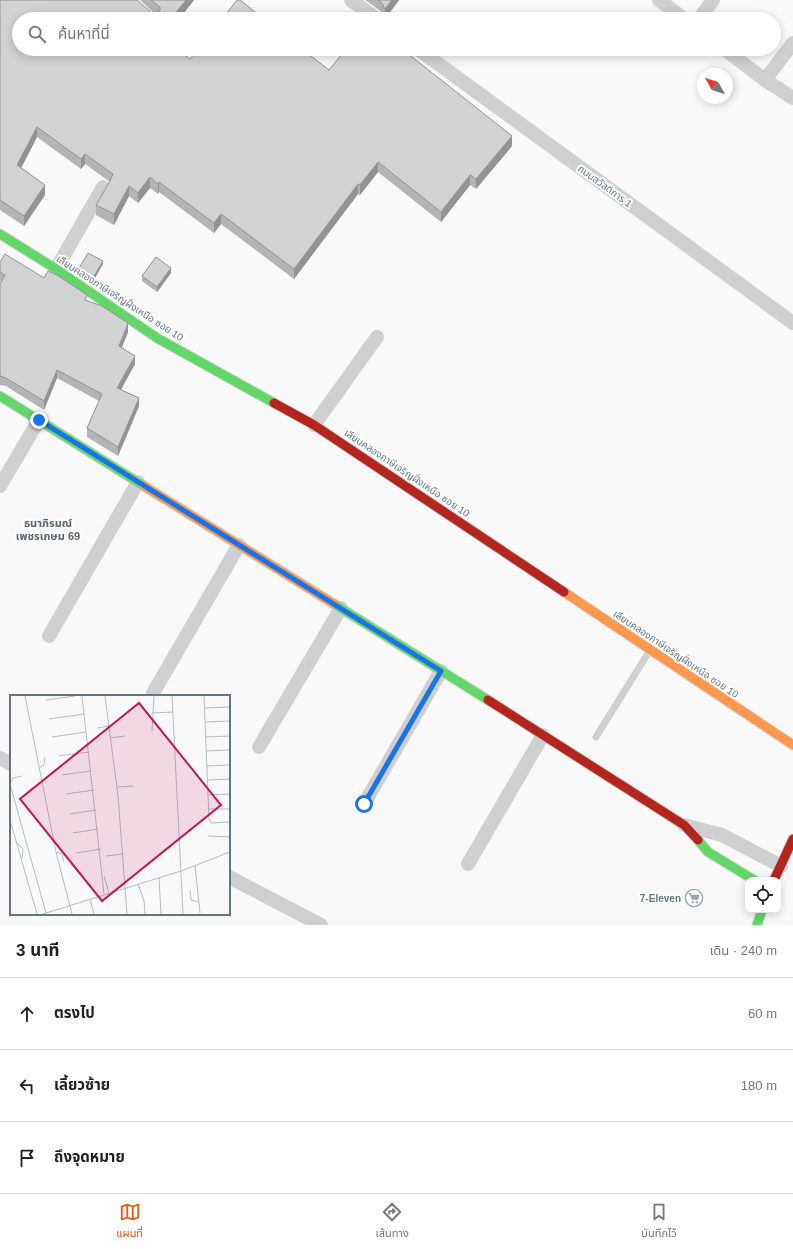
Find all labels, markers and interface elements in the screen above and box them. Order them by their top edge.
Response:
search box [12,12,781,56]
icon: search [26,23,48,45]
text: ค้นหาที่นี่ [58,25,110,42]
north arrow [697,68,733,104]
street label: ถนนสวัสดิการ 1 [576,163,635,210]
street label: เลียบคลองภาษีเจริญฝั่งเหนือ ซอย 10 [55,252,186,343]
route end [30,411,48,429]
street label: เลียบคลองภาษีเจริญฝั่งเหนือ ซอย 10 [342,426,473,519]
district label: ธนาภิรมณ์ เพชรเกษม 69 [16,517,80,542]
street label: เลียบคลองภาษีเจริญฝั่งเหนือ ซอย 10 [611,607,742,700]
inset map [10,695,230,915]
route start [355,795,373,813]
map controls [745,877,781,913]
button: locate [745,877,781,913]
supermarket icon: 7-Eleven [684,888,704,908]
place label: 7-Eleven [640,893,681,904]
text: 3 นาที [16,941,60,960]
text: เดิน · 240 m [710,943,777,958]
icon: ahead [16,1003,38,1025]
text: ตรงไป [54,1004,95,1021]
text: 60 m [748,1006,777,1021]
icon: left [16,1075,38,1097]
text: เลี้ยวซ้าย [54,1076,110,1093]
text: 180 m [741,1078,777,1093]
icon: arrive [16,1147,38,1169]
text: ถึงจุดหมาย [54,1148,125,1165]
tab: แผนที่ [116,1201,143,1242]
tab: เส้นทาง [376,1201,409,1242]
tab: บันทึกไว้ [641,1201,677,1242]

